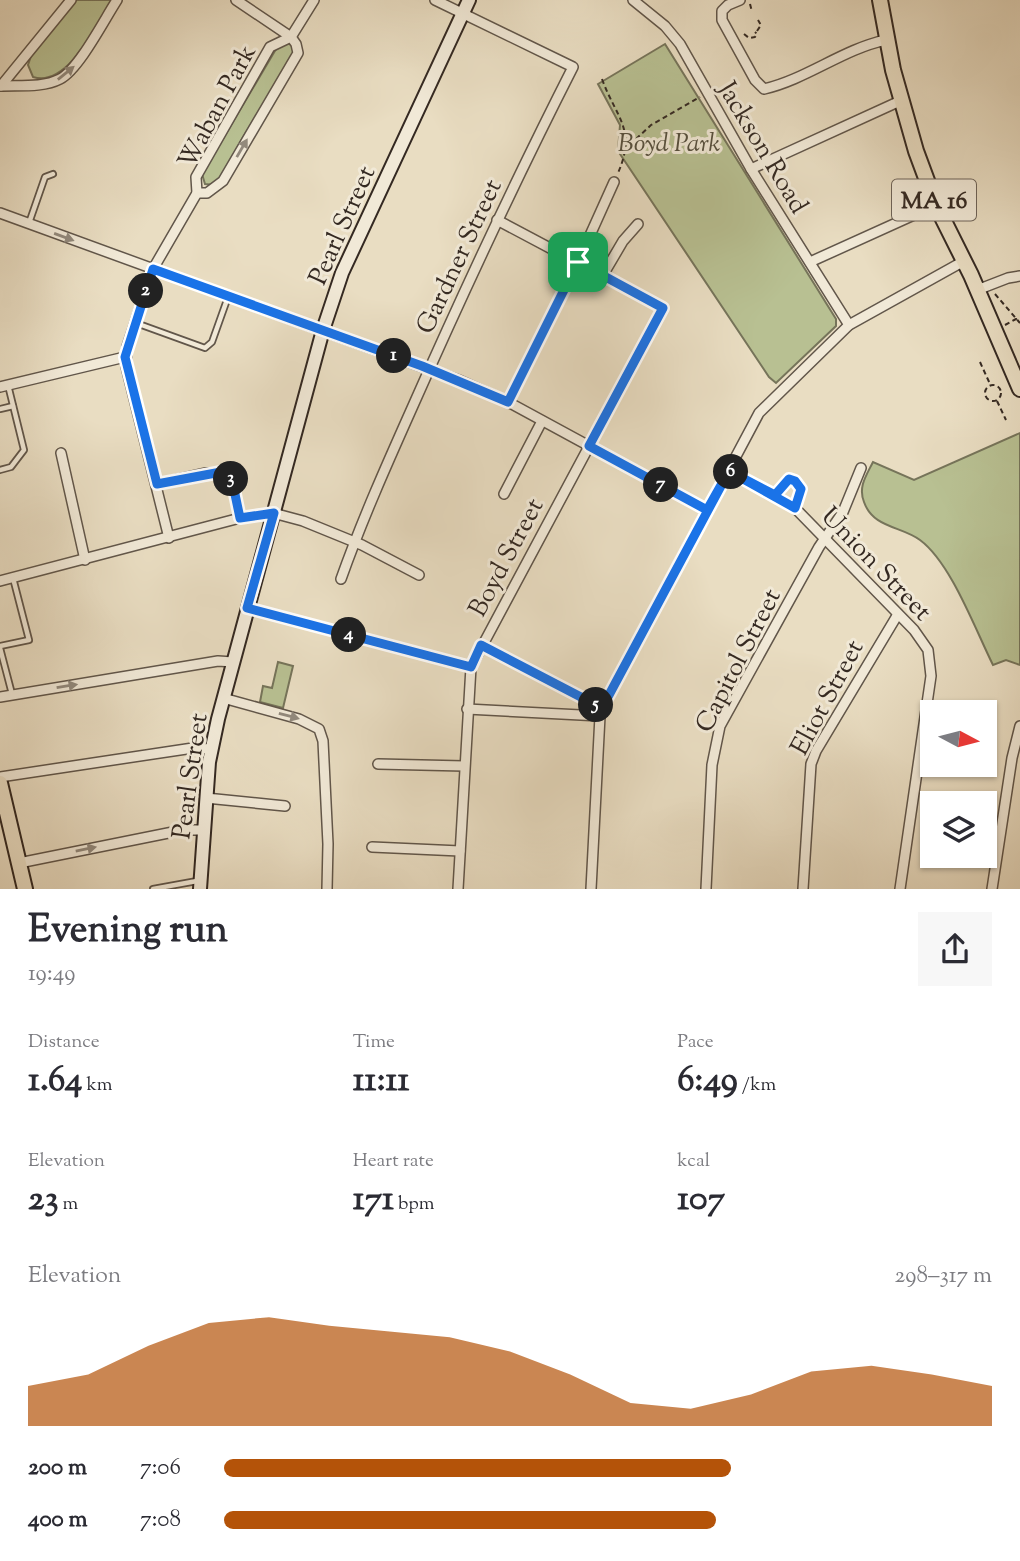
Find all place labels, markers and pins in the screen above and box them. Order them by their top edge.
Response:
pin [548,232,608,292]
pin: 2 [128,274,164,308]
pin: 1 [376,338,412,374]
pin: 6 [714,454,748,490]
pin: 3 [214,462,248,496]
pin: 7 [644,468,678,503]
pin: 4 [332,618,366,652]
pin: 5 [578,688,614,722]

